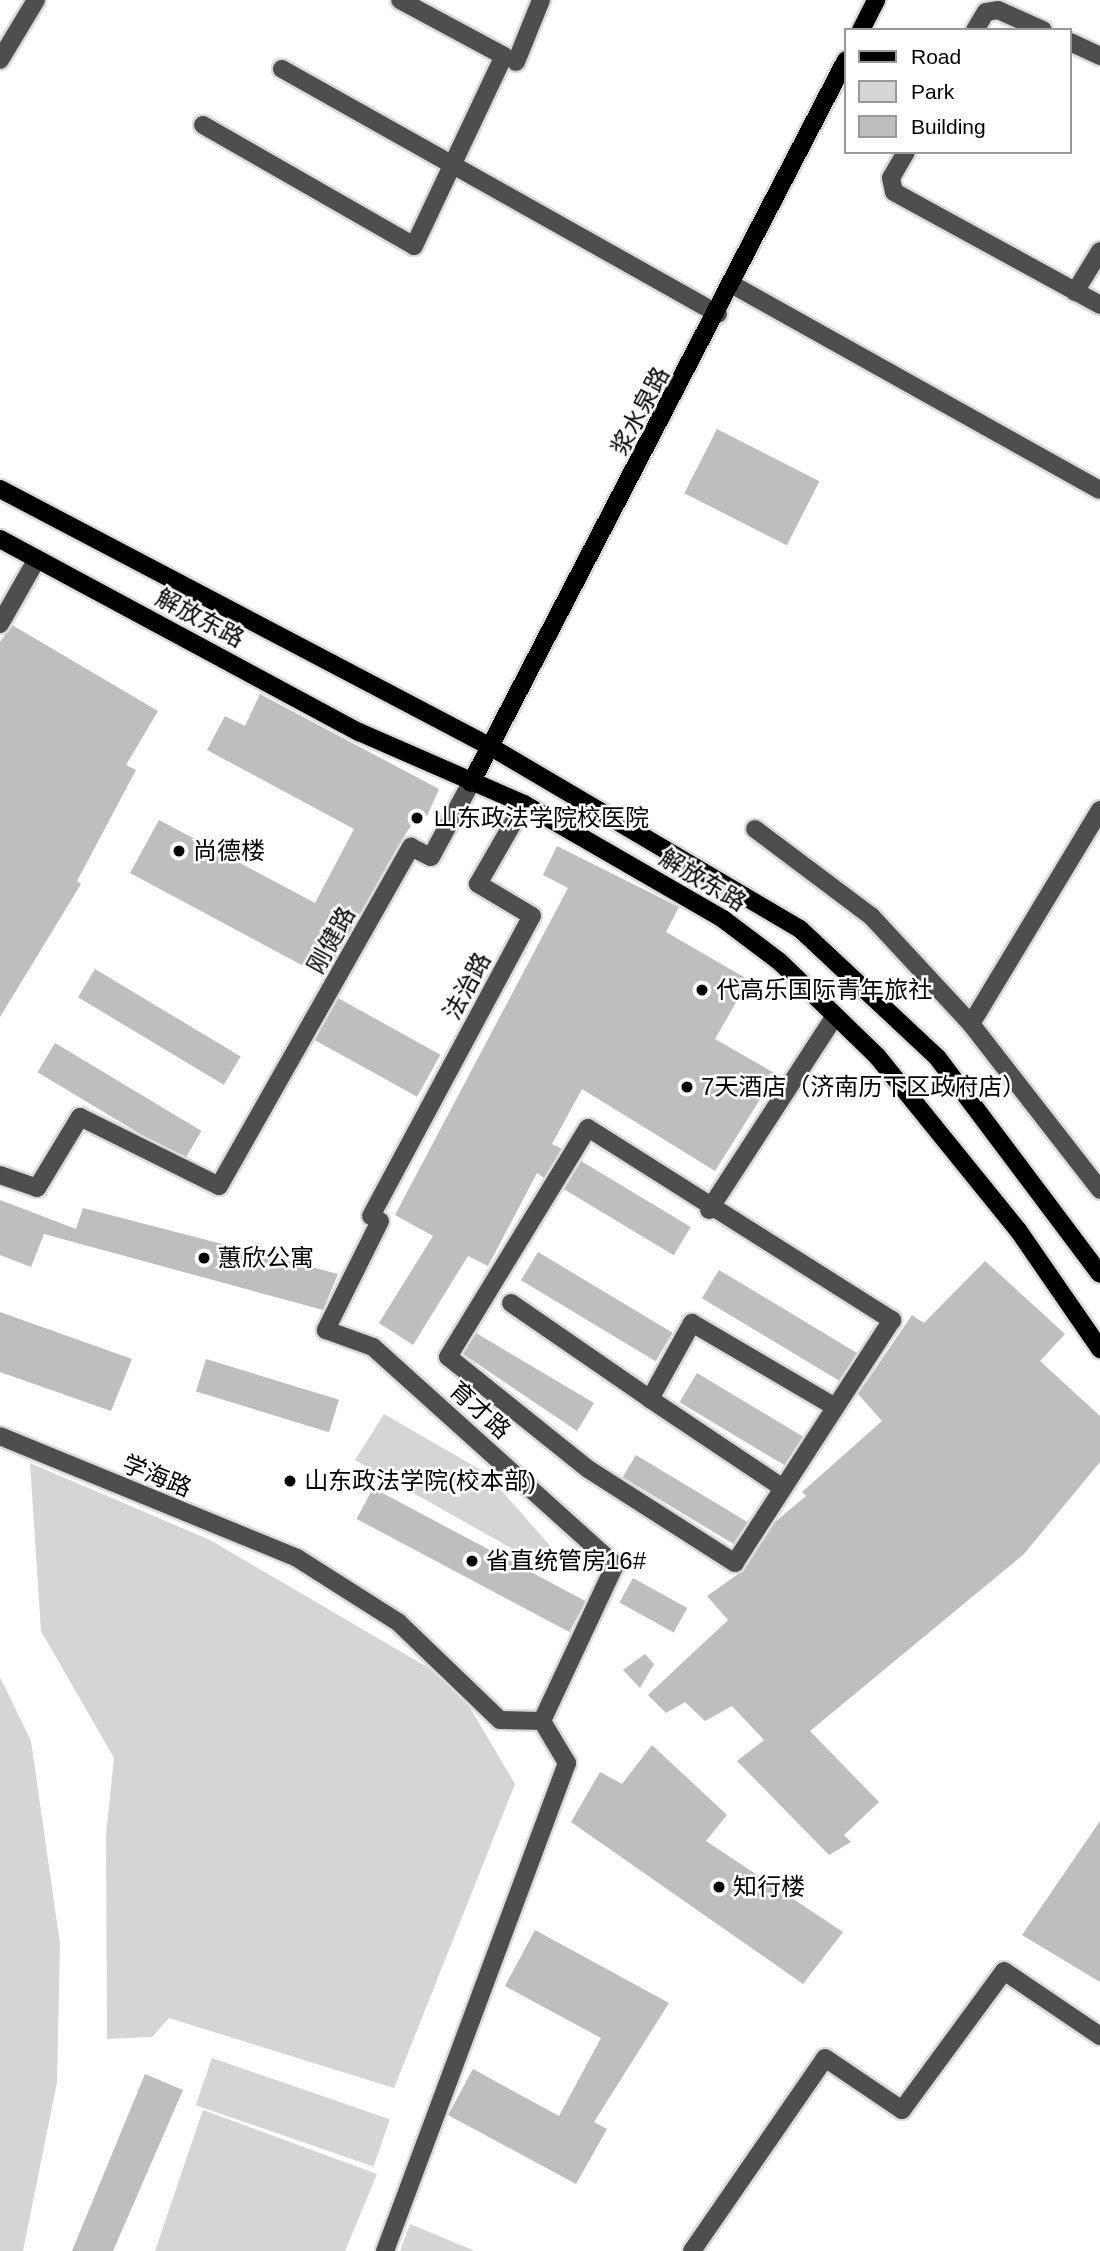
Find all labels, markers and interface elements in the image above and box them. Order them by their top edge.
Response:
legend [844,28,1072,154]
text: Road [911,45,961,68]
text: Park [911,80,954,103]
text: Building [911,115,986,138]
street label: 浆水泉路 [605,362,675,460]
street label: 解放东路 [151,583,249,653]
place label: 山东政法学院校医院 [433,804,649,832]
marker: 山东政法学院校医院 [407,808,427,828]
place label: 尚德楼 [193,837,265,865]
marker: 尚德楼 [171,843,187,859]
street label: 解放东路 [654,843,752,917]
street label: 刚健路 [301,902,361,978]
street label: 法治路 [437,947,497,1025]
place label: 代高乐国际青年旅社 [716,976,932,1004]
marker: 代高乐国际青年旅社 [694,982,710,998]
place label: 7天酒店（济南历下区政府店） [701,1073,1026,1101]
marker: 7天酒店（济南历下区政府店） [679,1079,695,1095]
place label: 蕙欣公寓 [218,1244,314,1272]
marker: 蕙欣公寓 [196,1250,212,1266]
street label: 育才路 [444,1375,516,1445]
street label: 学海路 [118,1449,196,1503]
place label: 山东政法学院(校本部) [304,1467,536,1495]
marker: 山东政法学院(校本部) [282,1473,298,1489]
place label: 省直统管房16# [486,1547,646,1575]
marker: 省直统管房16# [464,1553,480,1569]
place label: 知行楼 [733,1873,805,1901]
marker: 知行楼 [711,1879,727,1895]

